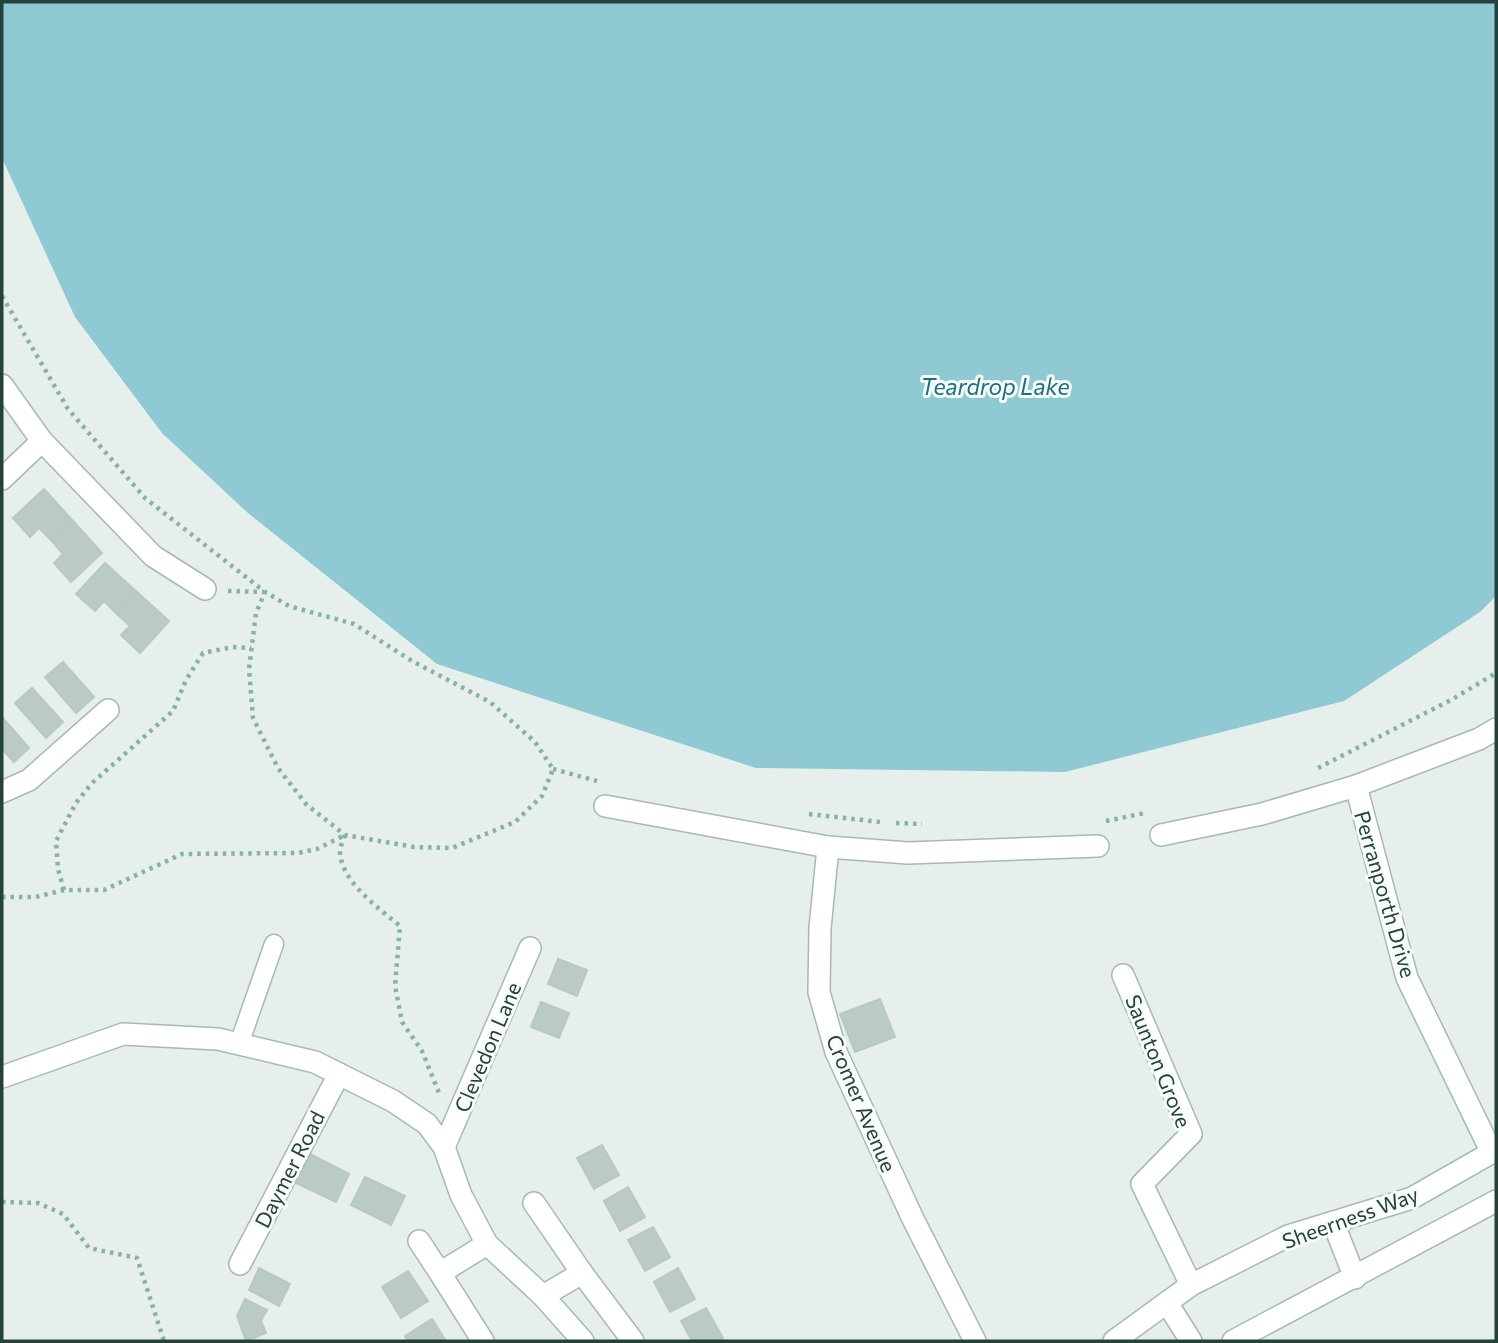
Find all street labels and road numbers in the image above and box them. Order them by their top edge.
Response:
street label: Perranporth Drive [1350,808,1422,980]
street label: Clevedon Lane [448,978,526,1116]
street label: Saunton Grove [1121,991,1197,1131]
street label: Cromer Avenue [822,1031,902,1175]
street label: Daymer Road [249,1106,329,1232]
street label: Sheerness Way [1279,1181,1422,1253]

